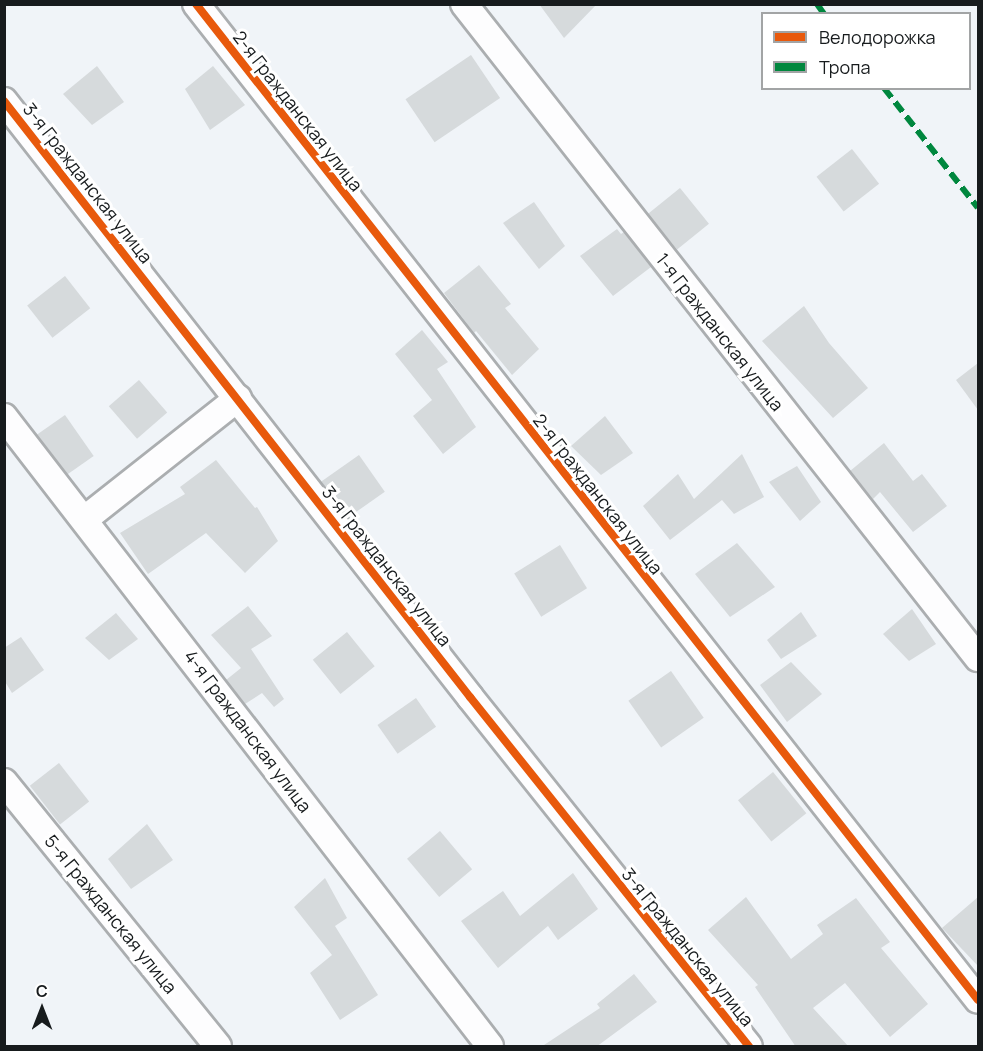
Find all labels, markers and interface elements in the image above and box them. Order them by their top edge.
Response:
legend [761,12,971,90]
text: Велодорожка [819,25,936,49]
street label: 2-я Гражданская улица [229,27,367,195]
text: Тропа [819,55,870,79]
street label: 3-я Гражданская улица [19,99,157,267]
street label: 1-я Гражданская улица [652,249,788,415]
street label: 2-я Гражданская улица [529,410,667,578]
street label: 3-я Гражданская улица [318,482,456,650]
street label: 4-я Гражданская улица [180,645,316,817]
street label: 5-я Гражданская улица [40,830,182,998]
street label: 3-я Гражданская улица [618,864,758,1030]
north arrow [12,979,72,1039]
text: С [36,980,48,1002]

